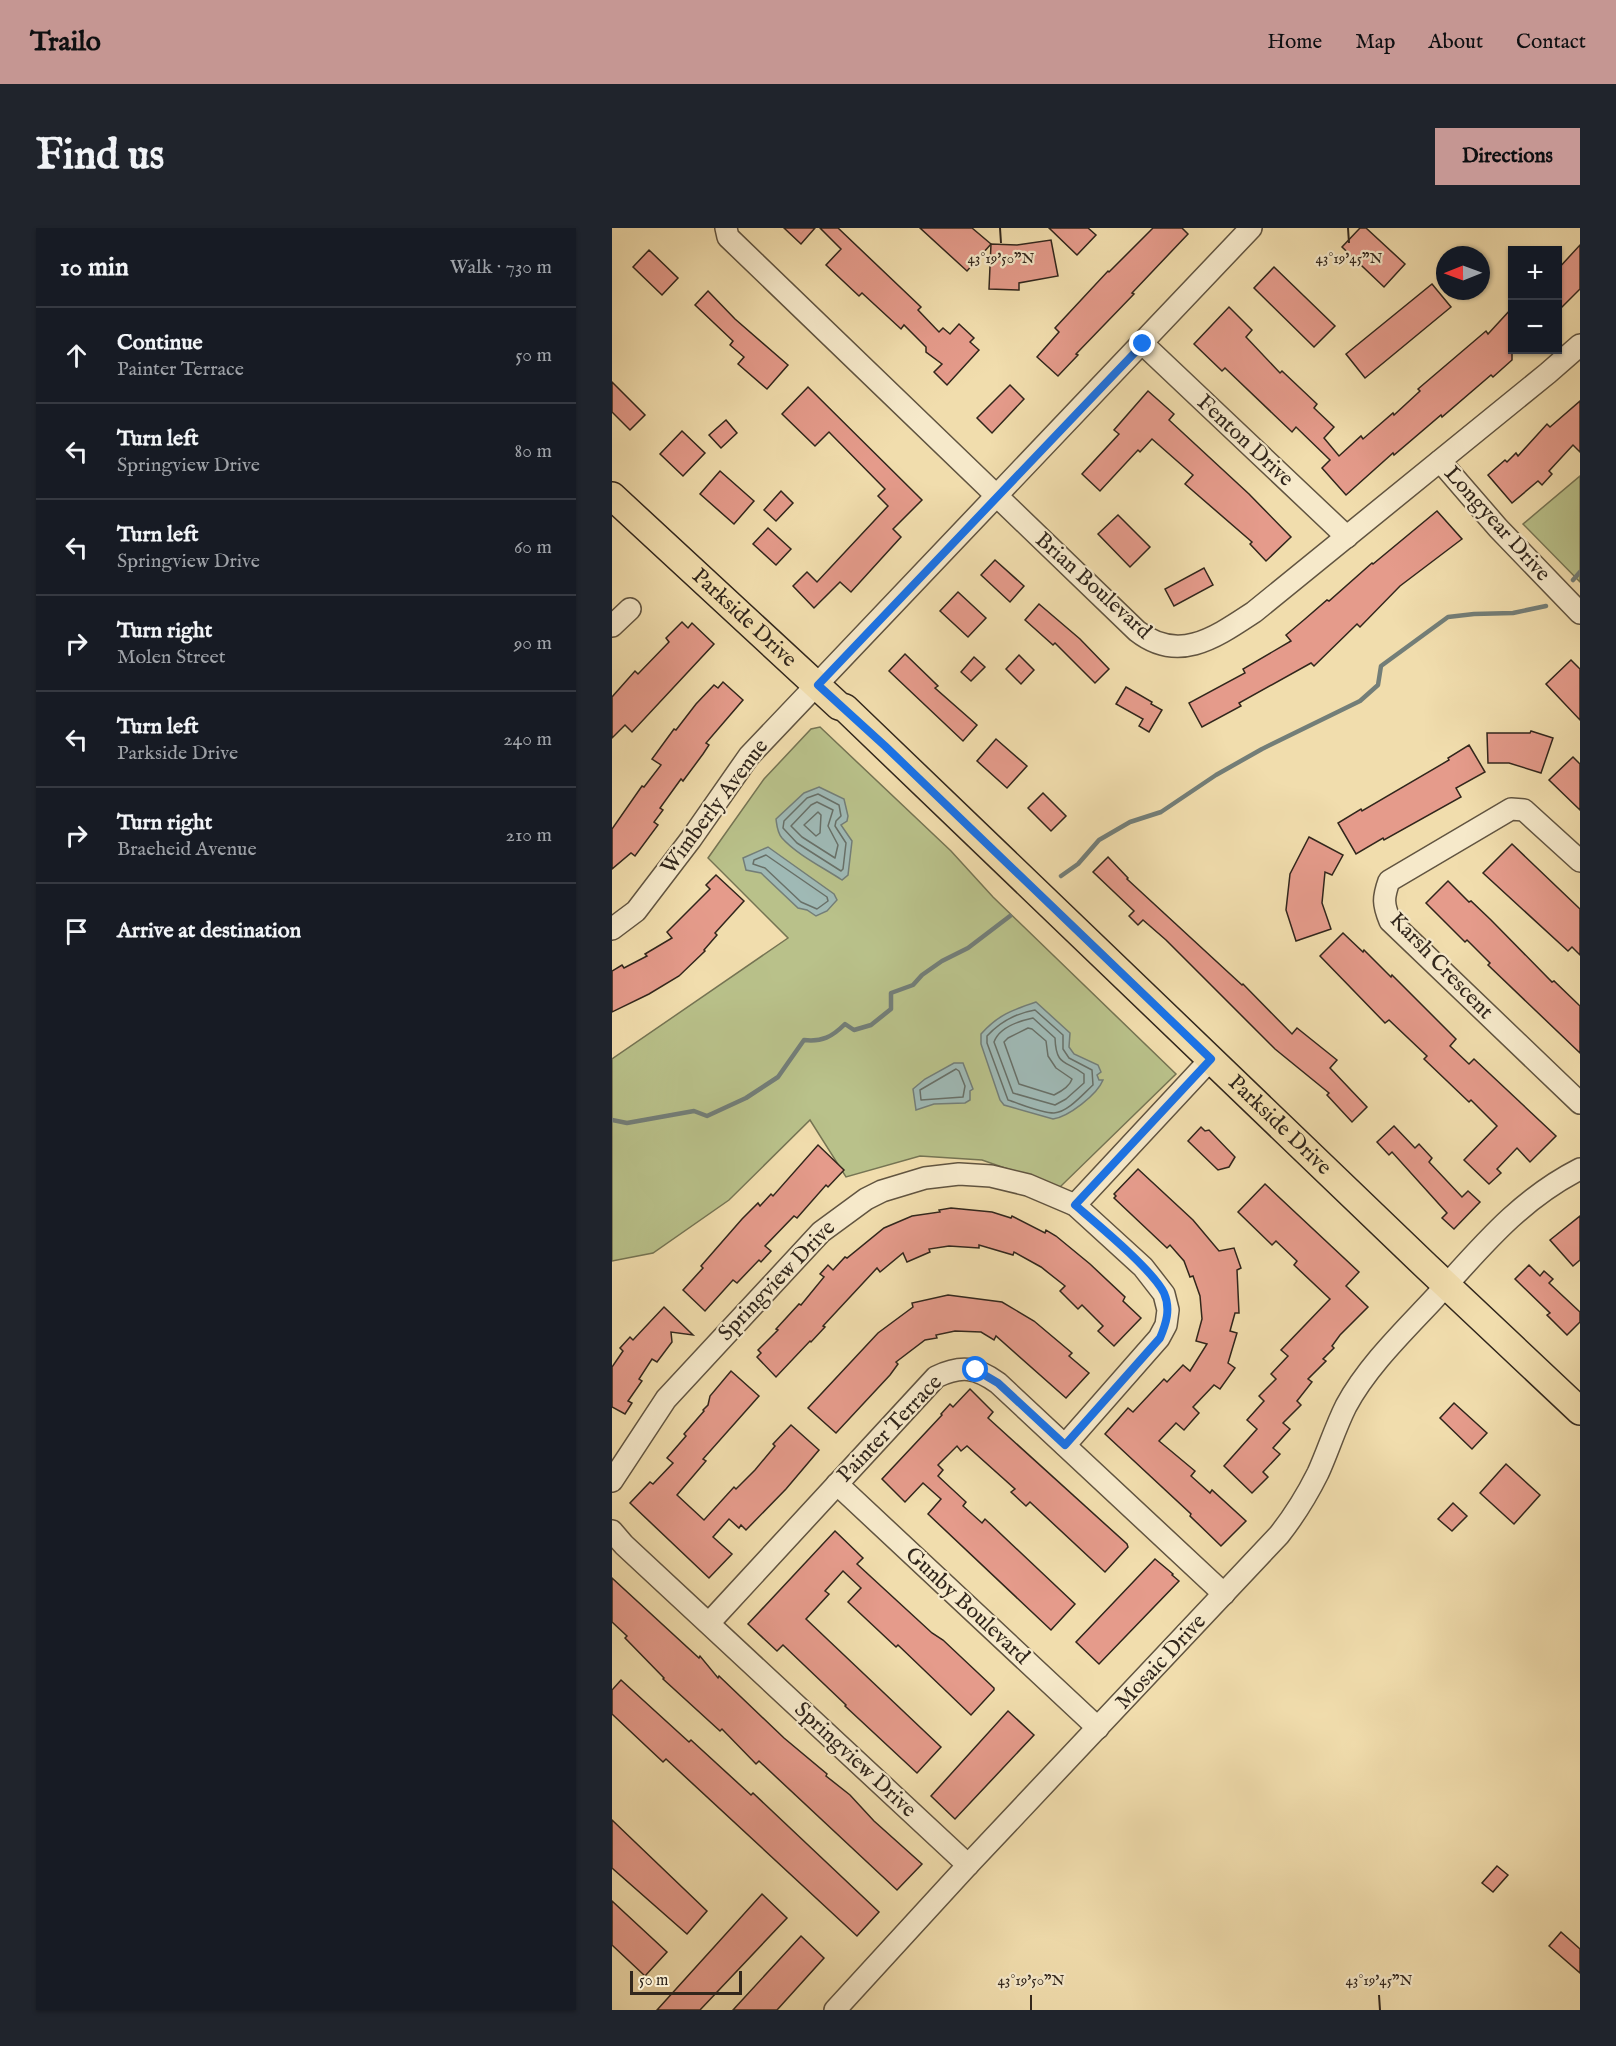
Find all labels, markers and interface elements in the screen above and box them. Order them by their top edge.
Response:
text: Trailo [30,25,101,60]
text: Home [1267,29,1322,56]
text: Map [1355,29,1395,56]
text: About [1428,29,1483,56]
text: Contact [1516,29,1586,56]
button: Directions [1435,128,1580,185]
text: Find us [36,130,164,183]
north arrow [1436,246,1490,300]
map controls [1508,246,1562,354]
button: + [1508,246,1562,300]
text: 43°19'50"N [967,249,1035,268]
text: 43°19'45"N [1315,249,1383,268]
text: 10 min [60,251,129,284]
text: Walk · 730 m [450,255,552,280]
button: − [1508,300,1562,354]
text: Continue [117,329,203,357]
route end [1129,330,1155,356]
icon: ahead [60,339,93,372]
text: 50 m [515,343,552,368]
text: Painter Terrace [117,357,244,382]
street label: Fenton Drive [1191,389,1299,493]
text: Turn left [117,425,199,453]
icon: left [60,435,93,468]
text: 80 m [515,439,552,464]
text: Springview Drive [117,453,260,478]
street label: Longyear Drive [1438,460,1556,588]
text: Turn left [117,521,199,549]
street label: Brian Boulevard [1029,526,1157,646]
icon: left [60,531,93,564]
text: 60 m [514,535,552,560]
text: Springview Drive [117,549,260,574]
street label: Parkside Drive [686,563,803,674]
text: Turn right [117,617,212,645]
icon: right [60,627,93,660]
text: 90 m [514,631,552,656]
text: Molen Street [117,645,226,670]
text: Turn left [117,713,199,741]
icon: left [60,723,93,756]
text: 240 m [503,727,552,752]
street label: Wimberly Avenue [655,734,775,880]
text: Parkside Drive [117,741,238,766]
text: Turn right [117,809,212,837]
icon: right [60,819,93,852]
text: 210 m [506,823,552,848]
text: Braeheid Avenue [117,837,257,862]
street label: Karsh Crescent [1383,907,1499,1026]
icon: arrive [60,915,93,948]
text: Arrive at destination [117,917,301,945]
street label: Parkside Drive [1222,1069,1337,1182]
street label: Springview Drive [712,1215,842,1347]
route start [962,1356,988,1382]
street label: Painter Terrace [831,1369,949,1489]
street label: Gunby Boulevard [899,1541,1035,1671]
street label: Mosaic Drive [1110,1608,1212,1716]
street label: Springview Drive [788,1696,922,1824]
scale bar [630,1968,742,1996]
text: 50 m [639,1971,668,1991]
text: 43°19'50"N [997,1971,1065,1990]
text: 43°19'45"N [1345,1971,1413,1990]

